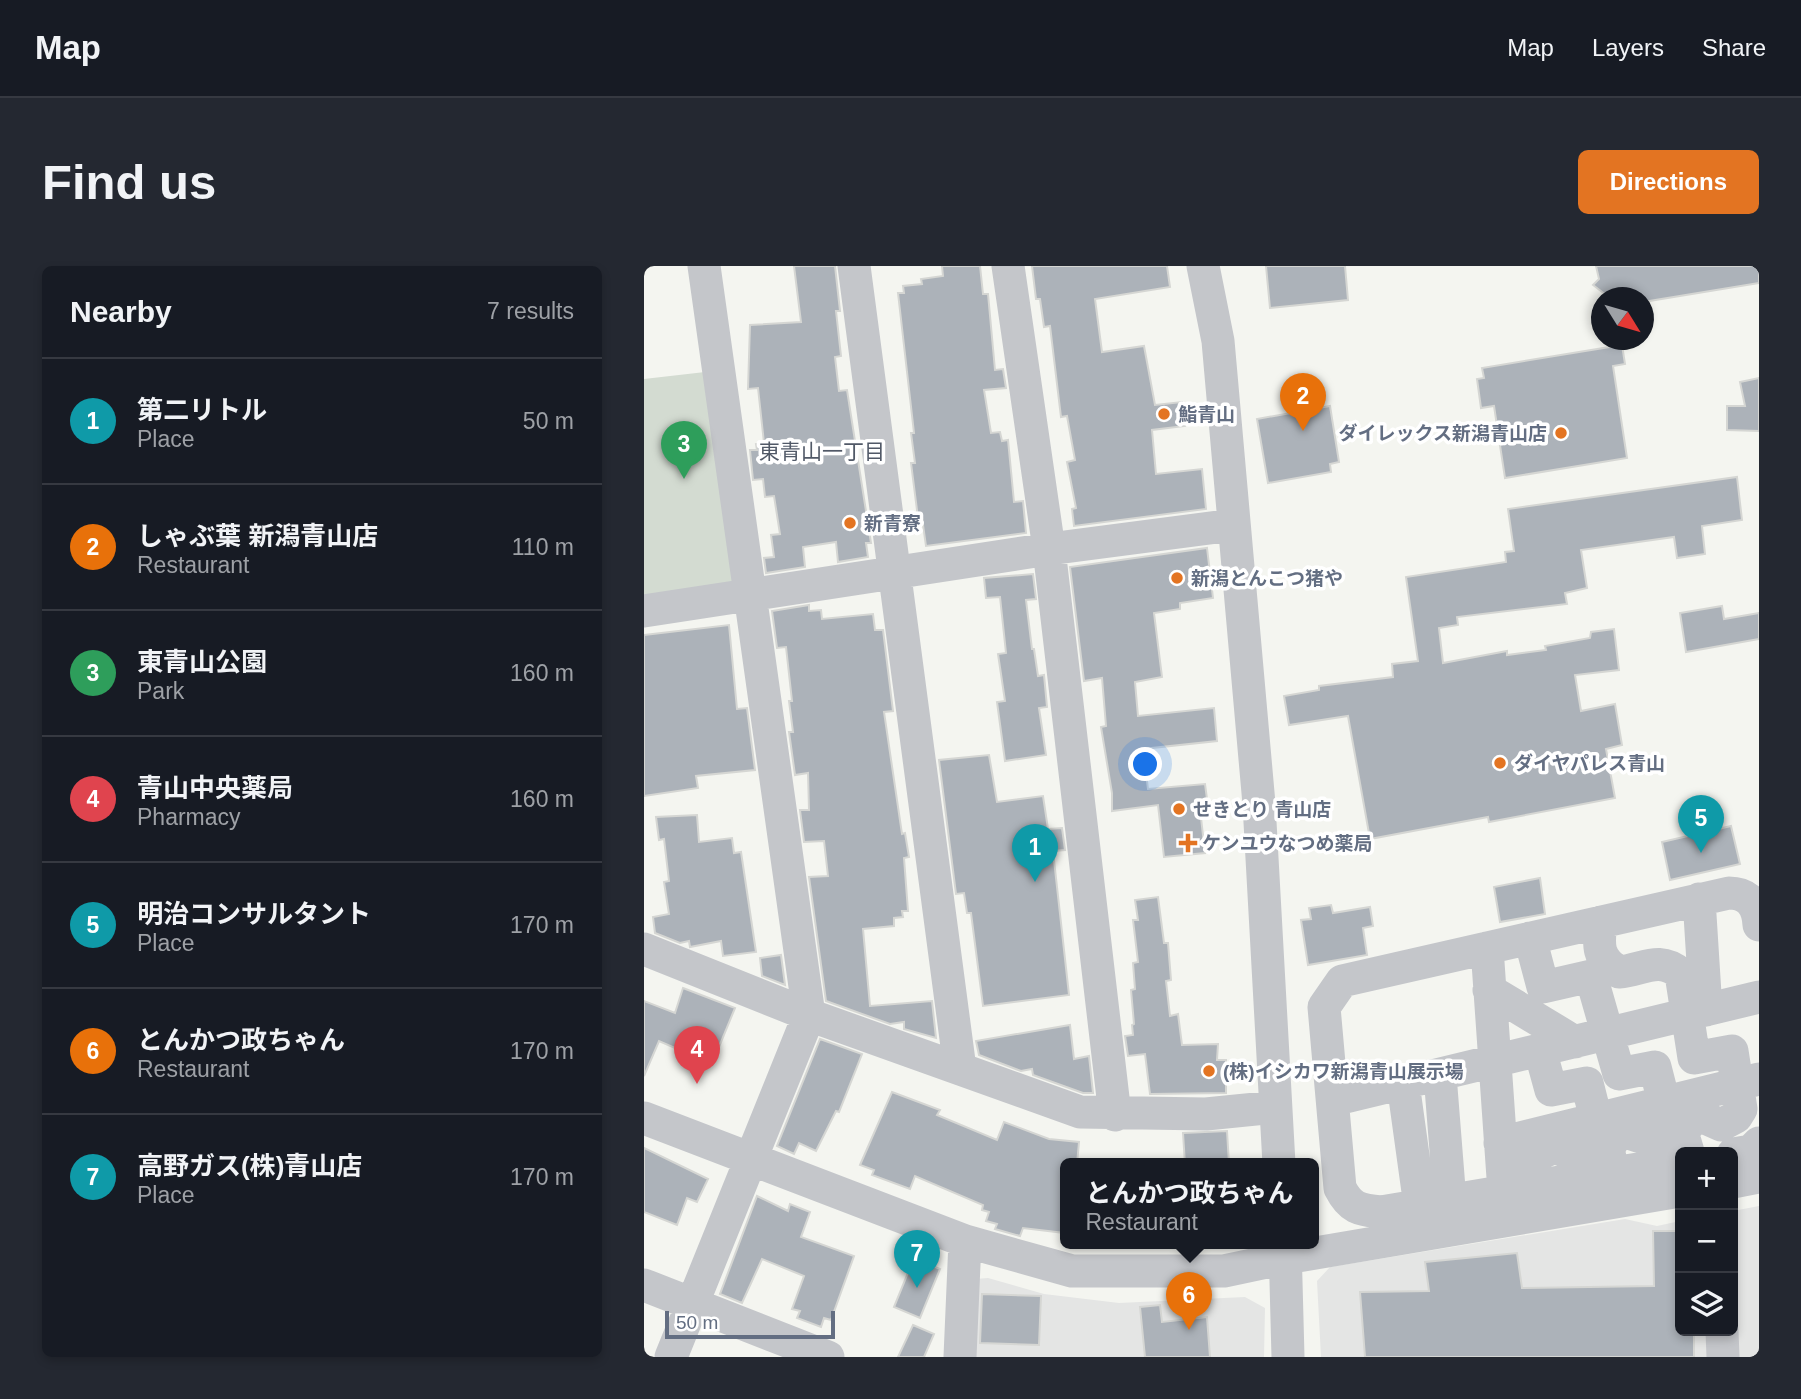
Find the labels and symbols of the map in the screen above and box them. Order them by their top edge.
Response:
north arrow [1591,287,1654,350]
pin: 2 [1280,373,1326,431]
place label: 鮨青山 [1178,404,1235,425]
marker: 鮨青山 [1156,406,1172,422]
pin: 3 [661,421,707,479]
place label: ダイレックス新潟青山店 [1339,423,1547,444]
marker: ダイレックス新潟青山店 [1553,425,1569,441]
district label: 東青山一丁目 [759,440,885,463]
place label: 新青寮 [864,513,921,534]
marker: 新青寮 [842,515,858,531]
place label: 新潟とんこつ猪や [1191,568,1343,589]
marker: 新潟とんこつ猪や [1169,570,1185,586]
your location [1128,747,1162,781]
place label: ダイヤパレス青山 [1514,753,1665,774]
marker: ダイヤパレス青山 [1492,755,1508,771]
pin: 5 [1678,795,1724,853]
place label: せきとり 青山店 [1193,799,1331,820]
marker: せきとり 青山店 [1171,801,1187,817]
pin: 1 [1012,824,1058,882]
place label: ケンユウなつめ薬局 [1202,833,1372,854]
marker: ケンユウなつめ薬局 [1180,835,1196,851]
pin: 4 [674,1026,720,1084]
place label: (株)イシカワ新潟青山展示場 [1223,1061,1464,1082]
marker: (株)イシカワ新潟青山展示場 [1201,1063,1217,1079]
pin: 7 [894,1230,940,1288]
pin: 6 [1166,1272,1212,1330]
scale bar [665,1308,835,1340]

